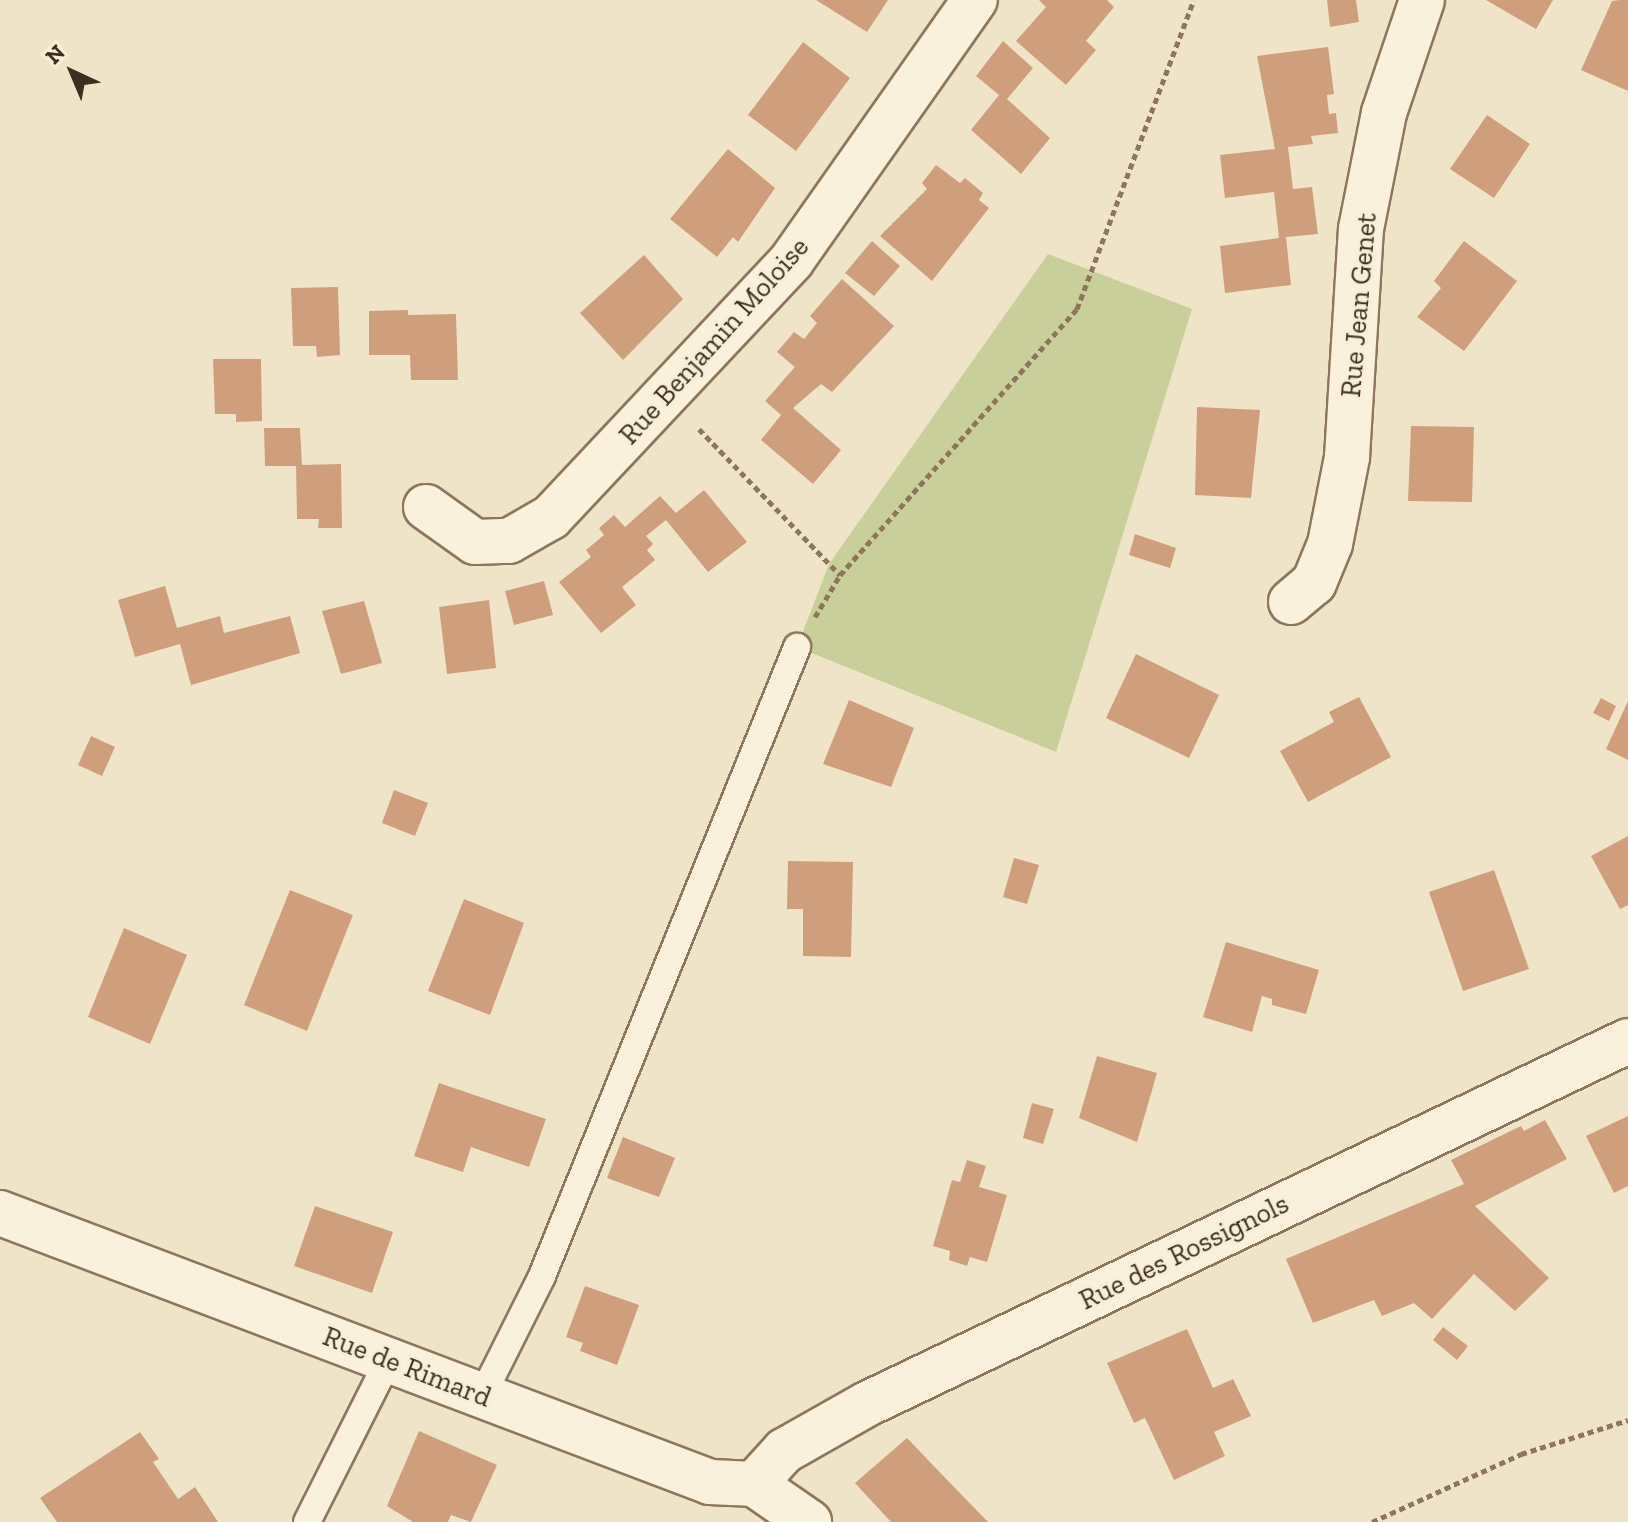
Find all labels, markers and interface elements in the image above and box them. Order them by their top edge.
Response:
north arrow [32,32,112,112]
text: N [40,39,70,70]
street label: Rue Jean Genet [1334,211,1384,399]
street label: Rue Benjamin Moloise [612,231,816,451]
street label: Rue des Rossignols [1074,1187,1294,1317]
street label: Rue de Rimard [318,1320,496,1414]

